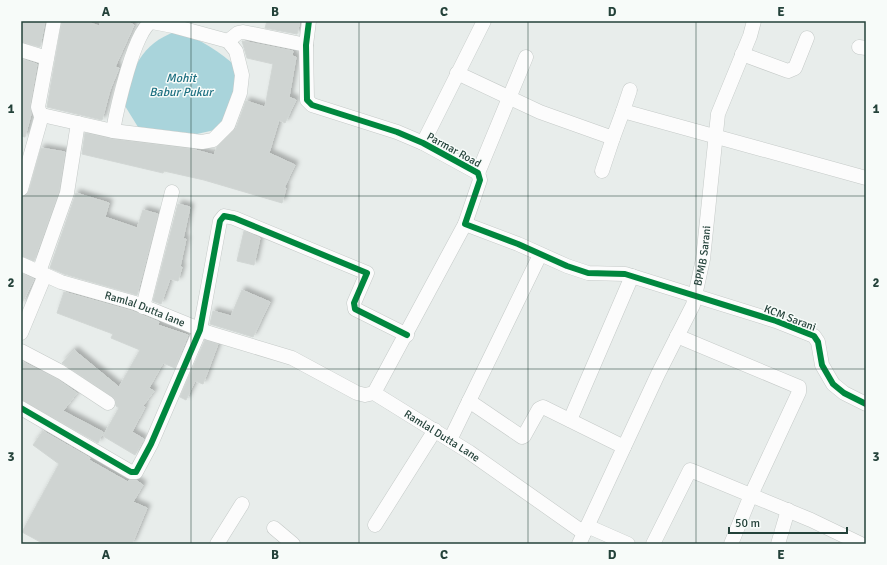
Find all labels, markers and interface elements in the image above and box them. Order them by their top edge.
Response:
text: A [102,4,111,20]
text: B [271,4,279,20]
text: C [440,4,448,20]
text: D [608,4,617,20]
text: E [777,4,785,20]
water label: Mohit Babur Pukur [149,71,214,100]
text: 1 [7,101,15,117]
text: 1 [872,101,880,117]
street label: Parmar Road [425,130,484,170]
street label: BPMB Sarani [691,225,713,287]
text: 2 [7,275,15,291]
text: 2 [872,275,880,291]
street label: Ramlal Dutta lane [103,288,187,329]
street label: KCM Sarani [762,302,818,334]
street label: Ramlal Dutta Lane [402,407,483,464]
text: 3 [7,449,15,465]
text: 3 [872,449,880,465]
scale bar [729,509,847,535]
text: 50 m [735,516,760,531]
text: A [102,547,111,563]
text: B [271,547,279,563]
text: C [440,547,448,563]
text: D [608,547,617,563]
text: E [777,547,785,563]

